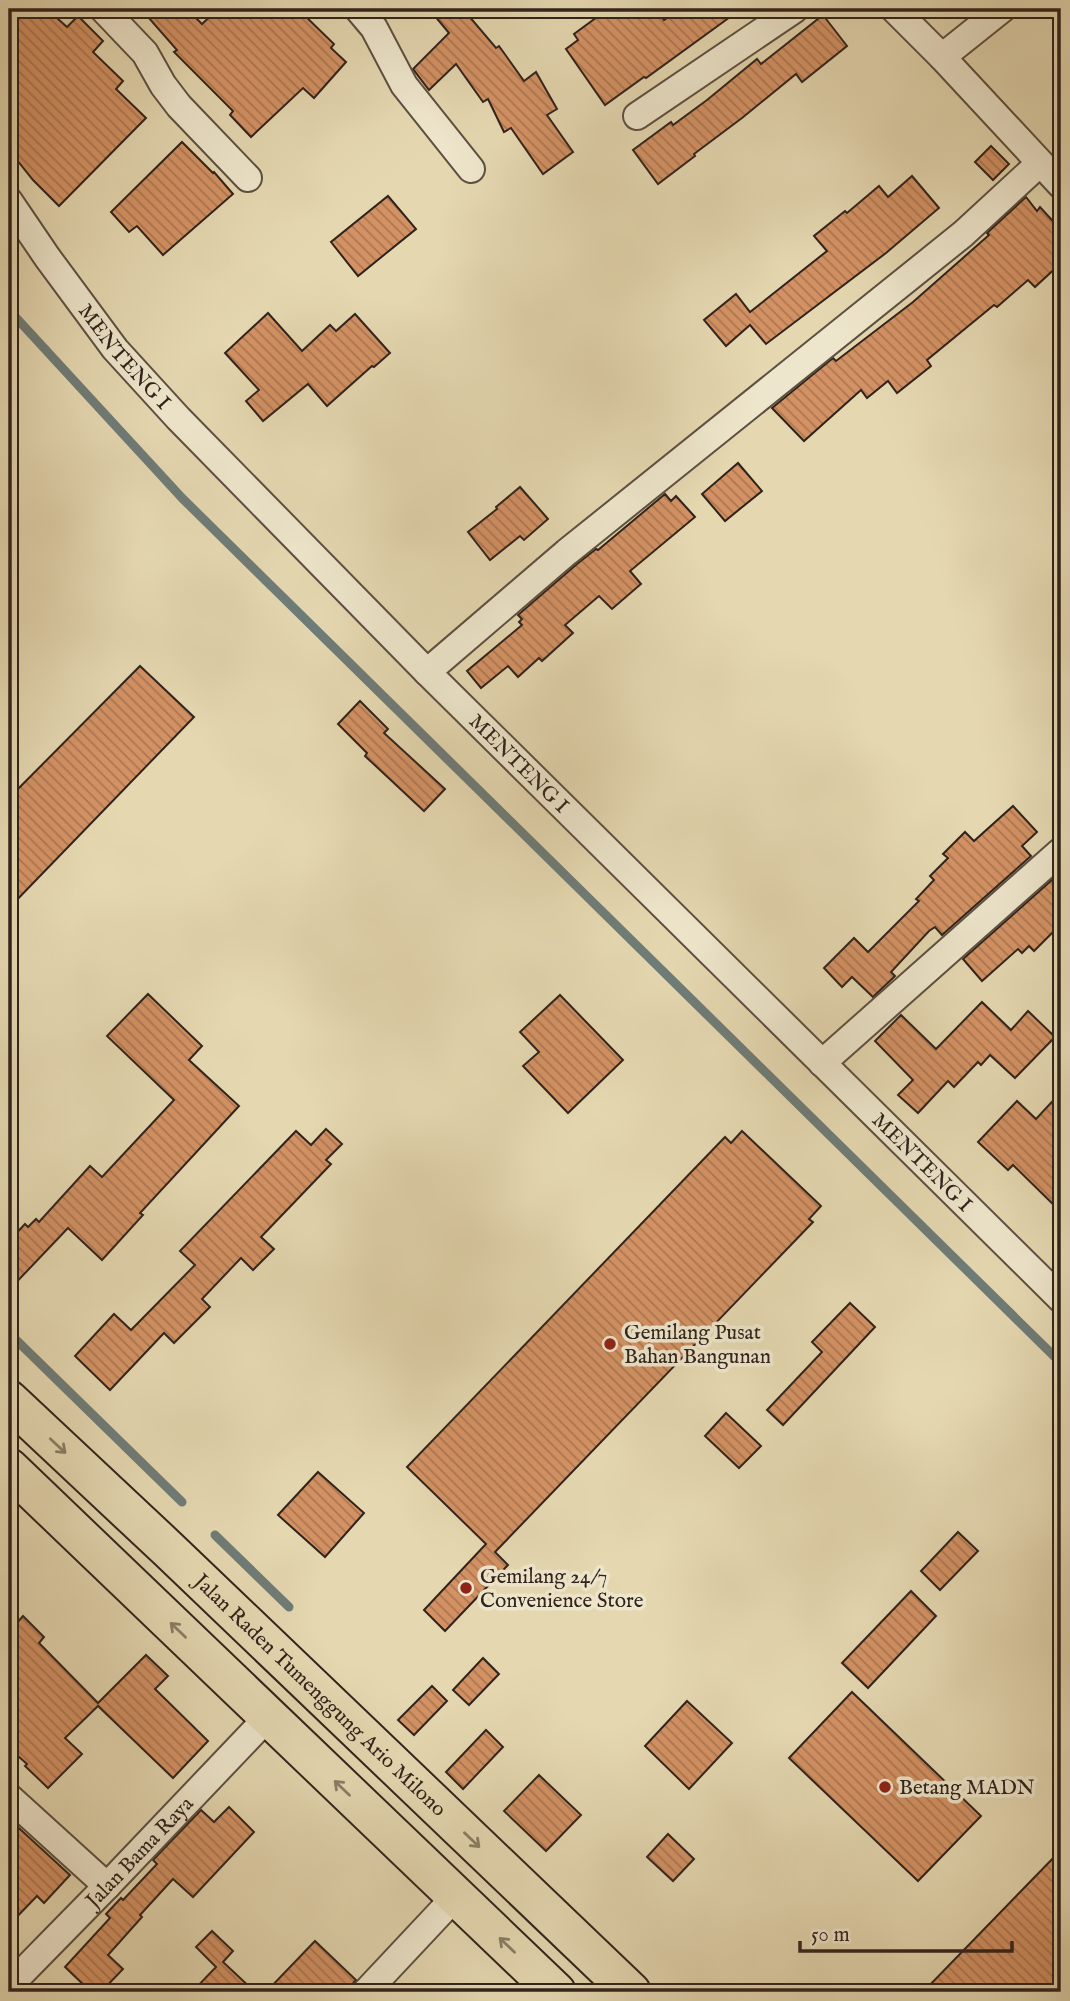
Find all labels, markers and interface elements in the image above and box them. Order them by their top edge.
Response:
street label: MENTENG I [71,299,176,416]
street label: MENTENG I [462,709,574,820]
street label: MENTENG I [865,1108,977,1219]
place label: Gemilang Pusat Bahan Bangunan [624,1320,771,1371]
marker: Gemilang Pusat Bahan Bangunan [602,1336,618,1352]
one-way arrow [50,1438,67,1455]
place label: Gemilang 24/7 Convenience Store [480,1564,644,1615]
street label: Jalan Raden Tumenggung Ario Milono [186,1567,452,1823]
marker: Gemilang 24/7 Convenience Store [458,1580,474,1596]
one-way arrow [170,1622,187,1639]
place label: Betang MADN [899,1775,1035,1802]
one-way arrow [334,1779,351,1796]
marker: Betang MADN [877,1779,893,1795]
street label: Jalan Bama Raya [79,1791,201,1916]
one-way arrow [463,1831,480,1848]
scale bar [800,1910,1012,1954]
text: 50 m [811,1922,850,1949]
one-way arrow [498,1936,515,1953]

